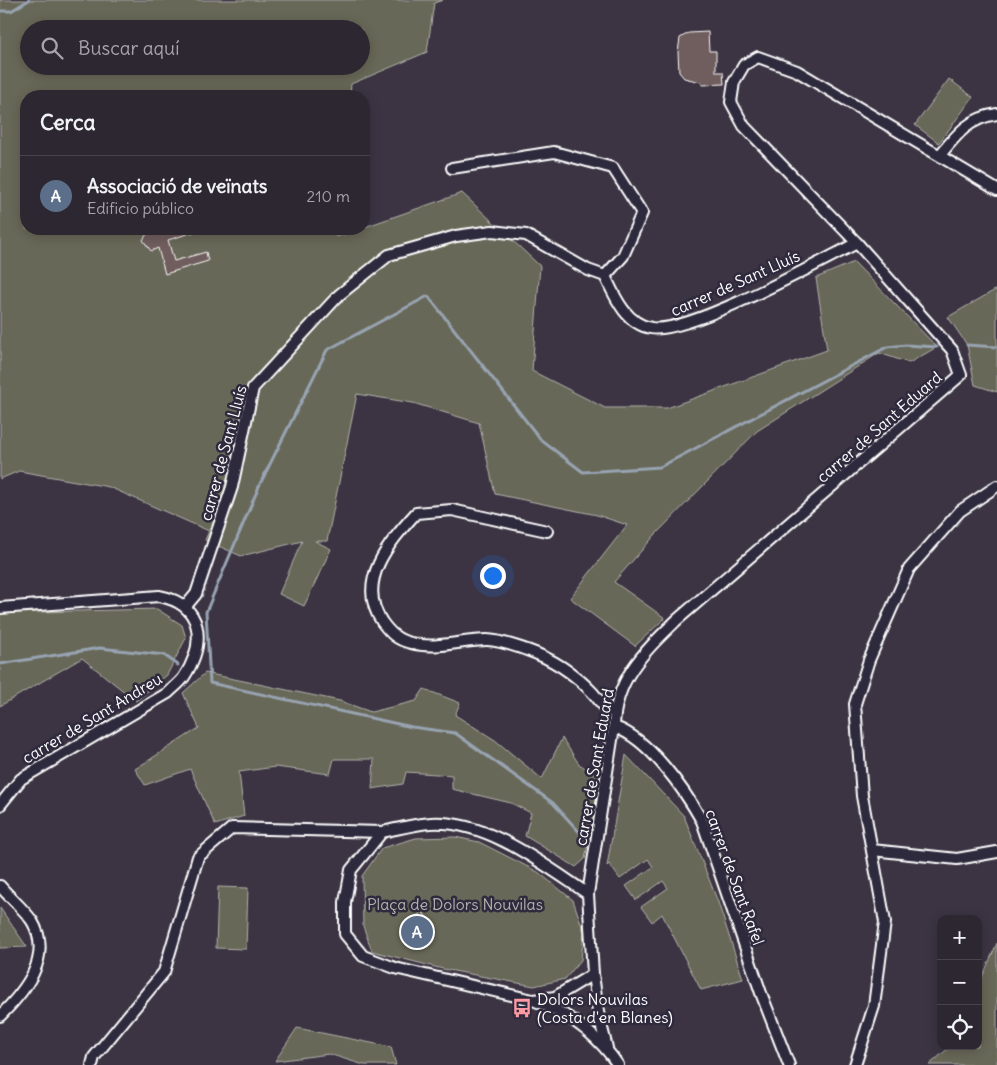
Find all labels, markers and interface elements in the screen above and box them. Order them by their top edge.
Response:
search box [20,20,370,75]
icon: search [38,34,66,62]
text: Buscar aquí [78,36,179,60]
text: Cerca [40,109,95,136]
text: Associació de veïnats [87,174,267,198]
text: A [51,186,61,206]
text: 210 m [307,186,350,206]
text: Edificio público [87,198,194,218]
street label: carrer de Sant Lluís [667,246,803,320]
street label: carrer de Sant Eduard [812,367,946,487]
street label: carrer de Sant Lluís [195,383,251,523]
your location [480,563,506,589]
street label: carrer de Sant Andreu [18,668,166,768]
street label: carrer de Sant Eduard [570,687,618,847]
street label: carrer de Sant Rafel [701,806,769,948]
park label: Plaça de Dolors Nouvilas [367,894,543,914]
pin: A [401,913,433,951]
map controls [937,915,982,1050]
button: + [937,915,982,960]
button: − [937,960,982,1005]
place label: Dolors Nouvilas (Costa d'en Blanes) [537,989,673,1027]
bus stop icon: Dolors Nouvilas (Costa d'en Blanes) [511,997,533,1019]
button: locate [937,1005,982,1050]

